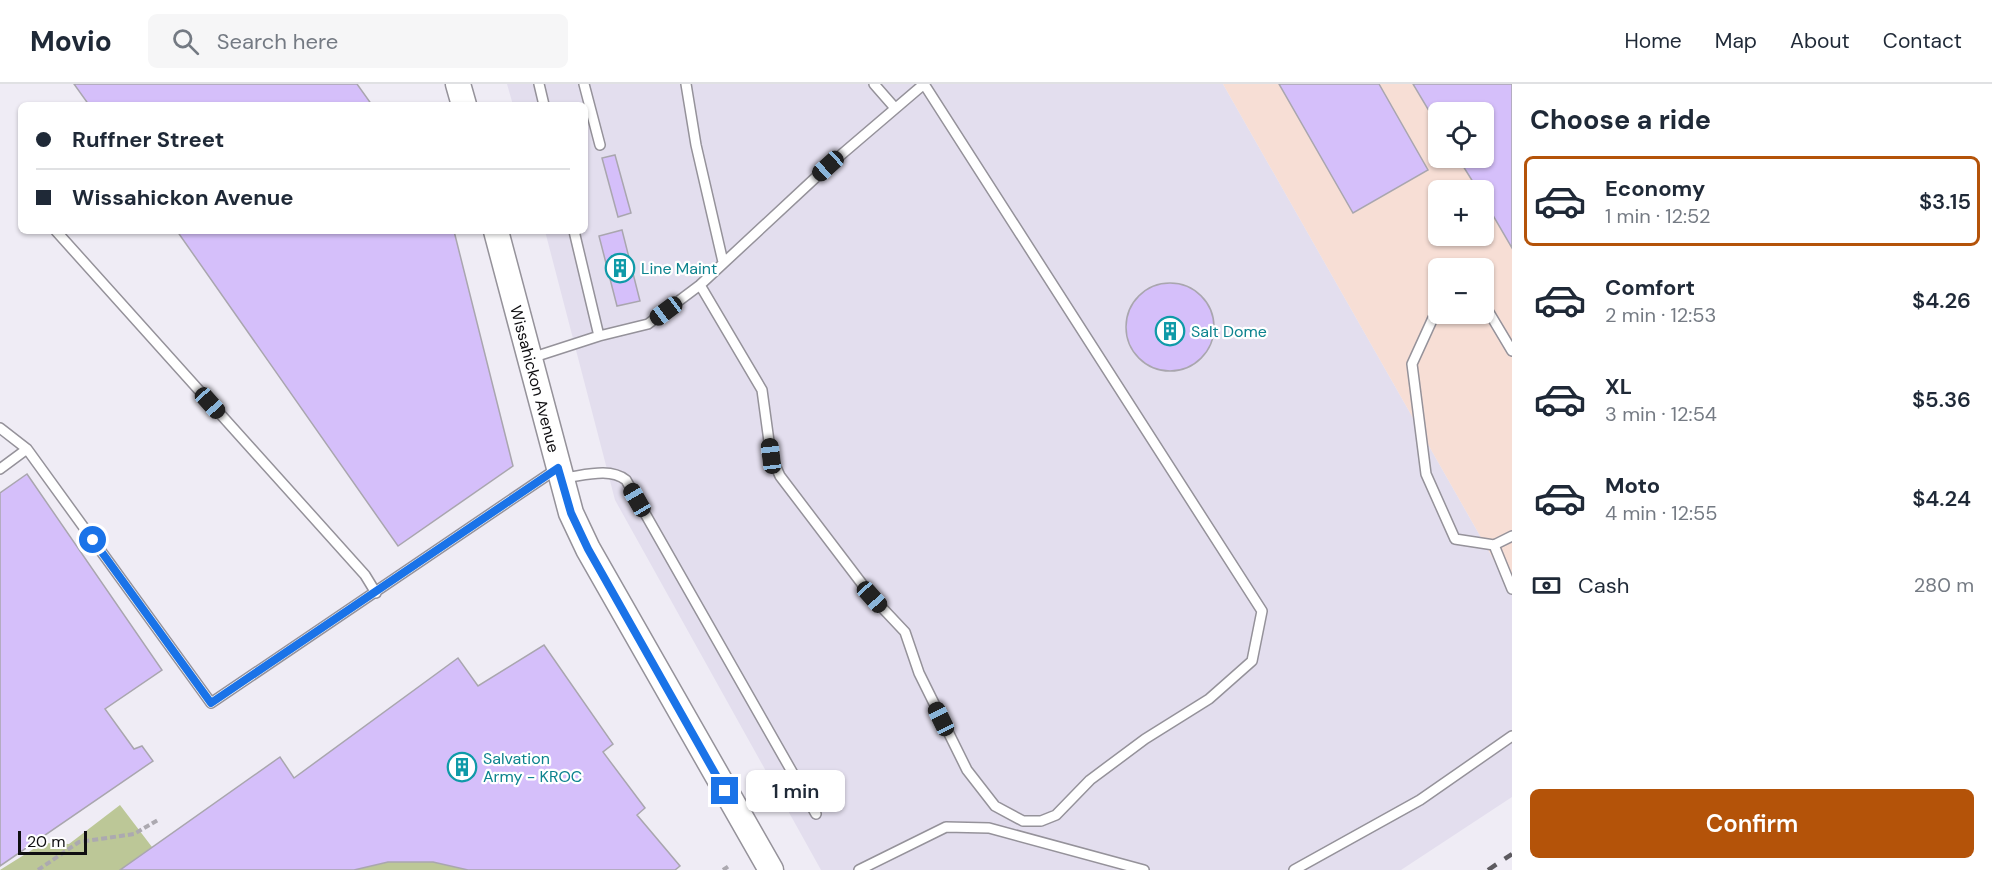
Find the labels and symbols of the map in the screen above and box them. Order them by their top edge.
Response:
car [809,147,847,185]
building icon: Line Maint [604,252,636,284]
place label: Line Maint [641,258,717,279]
car [646,293,686,329]
street label: Wissahickon Avenue [506,303,565,455]
building icon: Salt Dome [1154,315,1186,347]
place label: Salt Dome [1191,321,1267,342]
car [191,384,229,422]
car [760,437,782,475]
car [620,480,654,520]
route start [79,526,106,553]
car [853,578,891,616]
car [925,699,957,739]
place label: Salvation Army - KROC [483,748,582,787]
building icon: Salvation Army - KROC [446,751,478,783]
callout: 1 min [746,770,845,812]
route end [711,777,738,804]
scale bar [18,828,87,856]

